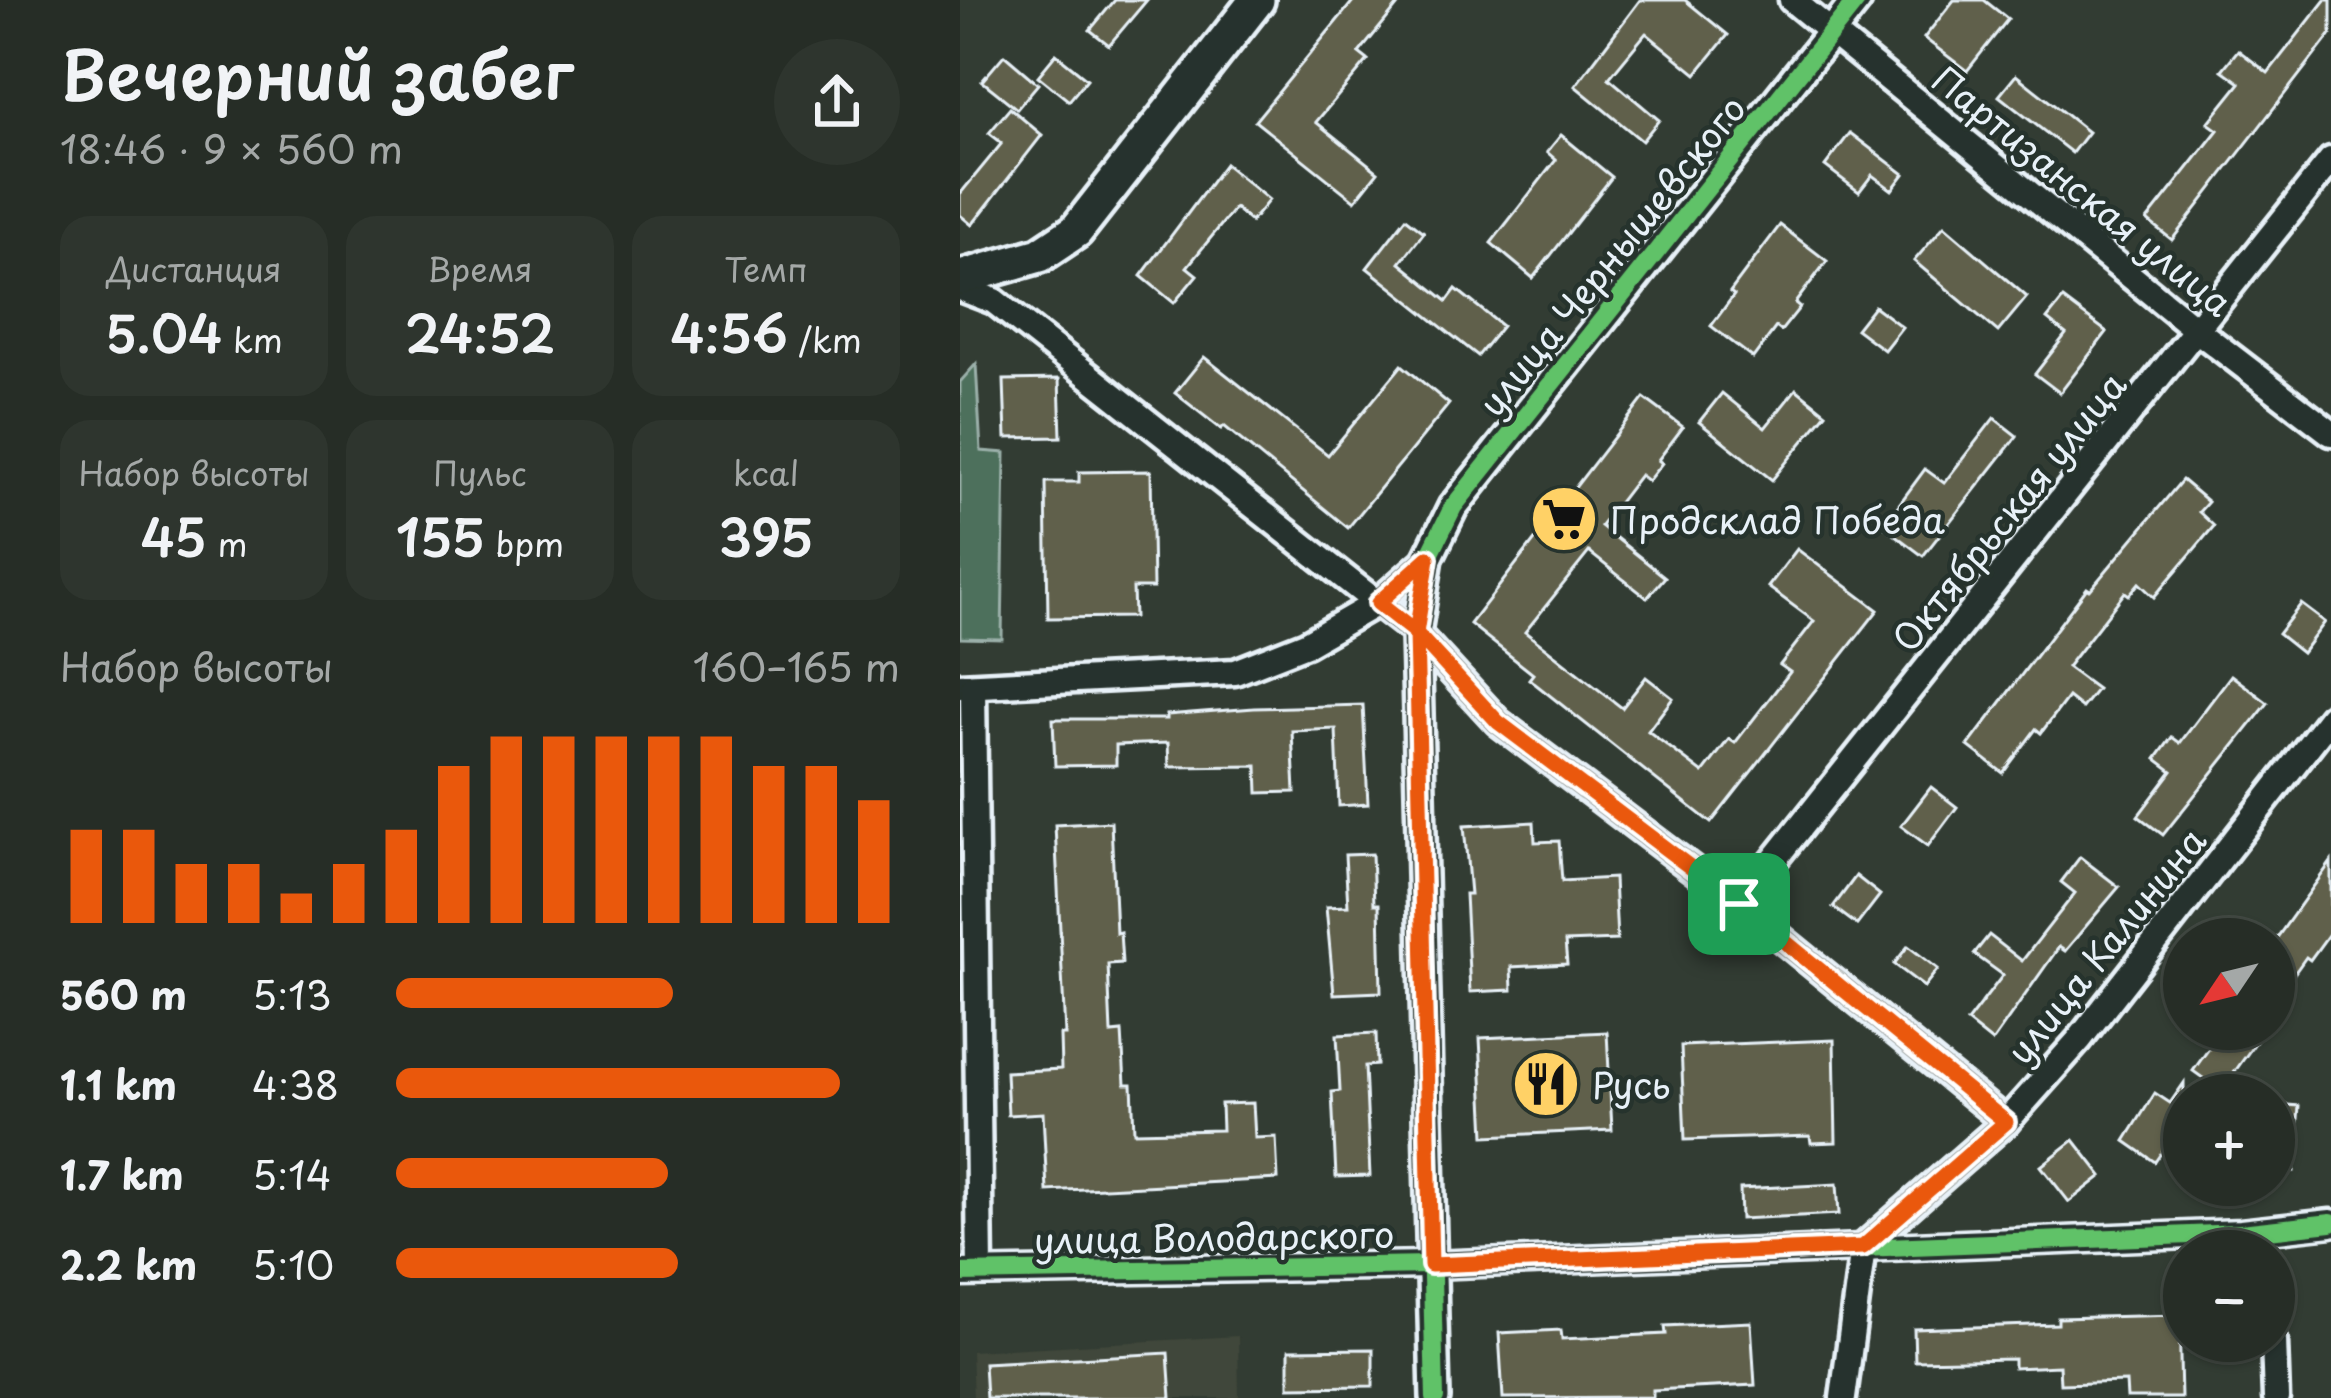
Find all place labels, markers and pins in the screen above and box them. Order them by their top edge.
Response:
supermarket icon: Продсклад Победа [1529,484,1599,554]
place label: Продсклад Победа [1610,492,1945,546]
pin [1688,853,1790,955]
restaurant icon: Русь [1511,1049,1581,1119]
place label: Русь [1592,1057,1670,1111]

